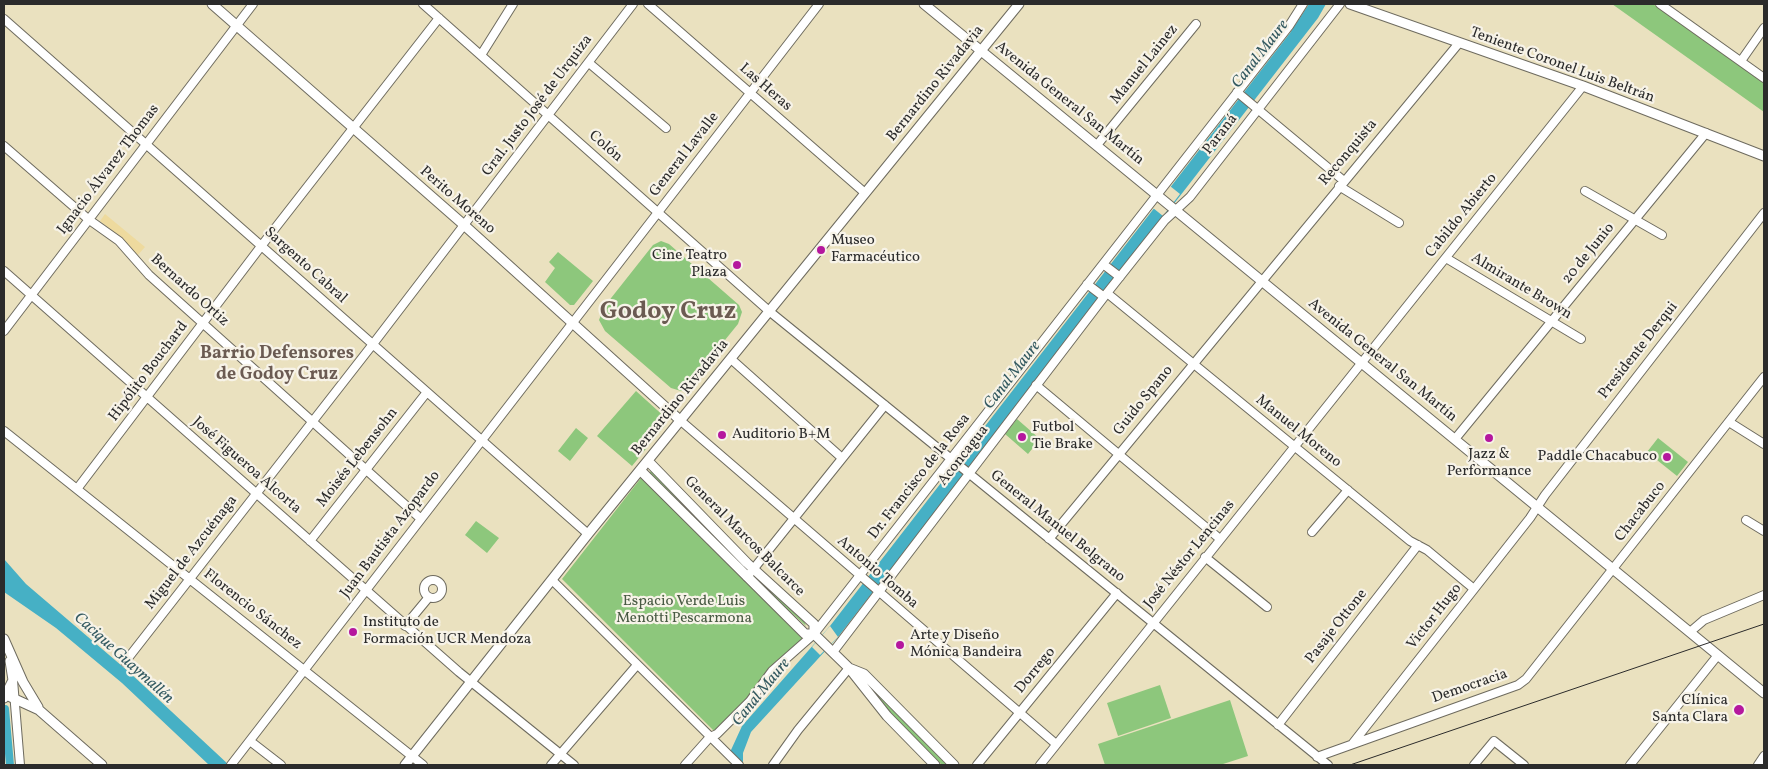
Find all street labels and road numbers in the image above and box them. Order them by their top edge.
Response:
street label: Manuel Lainez [1107,21,1183,109]
street label: Bernardino Rivadavia [884,22,988,146]
street label: Teniente Coronel Luis Beltrán [1467,24,1657,108]
street label: Gral. Justo José de Urquiza [479,32,597,180]
street label: Avenida General San Martín [991,38,1147,170]
street label: Las Heras [735,60,795,116]
street label: Ignacio Álvarez Thomas [54,101,164,239]
street label: General Lavalle [646,109,724,201]
street label: Paraná [1200,111,1242,159]
street label: Reconquista [1316,116,1382,190]
street label: Colón [584,127,626,167]
street label: Perito Moreno [415,163,499,239]
street label: Cabildo Abierto [1422,170,1502,262]
street label: 20 de Junio [1559,220,1619,288]
street label: Sargento Cabral [260,224,350,308]
street label: Almirante Brown [1467,250,1575,324]
street label: Bernardo Ortiz [146,251,232,331]
street label: Avenida General San Martín [1304,295,1460,427]
street label: Presidente Derqui [1595,299,1683,403]
street label: Hipólito Bouchard [106,318,192,426]
street label: Bernardino Rivadavia [629,336,733,460]
street label: Guido Spano [1110,362,1178,440]
street label: Manuel Moreno [1251,392,1345,472]
street label: Moisés Lebensohn [314,405,402,511]
street label: Dr. Francisco de la Rosa [865,411,975,543]
street label: José Figueroa Alcorta [188,414,304,518]
street label: Aconcagua [935,422,993,490]
street label: General Manuel Belgrano [986,467,1128,587]
street label: Juan Bautista Azopardo [337,468,445,602]
street label: General Marcos Balcarce [680,473,808,601]
street label: Chacabuco [1612,478,1670,546]
street label: Miguel de Azcuénaga [142,492,242,614]
street label: José Néstor Lencinas [1141,497,1239,613]
street label: Antonio Tomba [833,533,921,613]
street label: Florencio Sánchez [199,566,305,654]
street label: Victor Hugo [1404,581,1466,653]
street label: Pasaje Ottone [1302,586,1372,668]
street label: Dorrego [1012,644,1060,698]
street label: Democracia [1430,666,1510,708]

